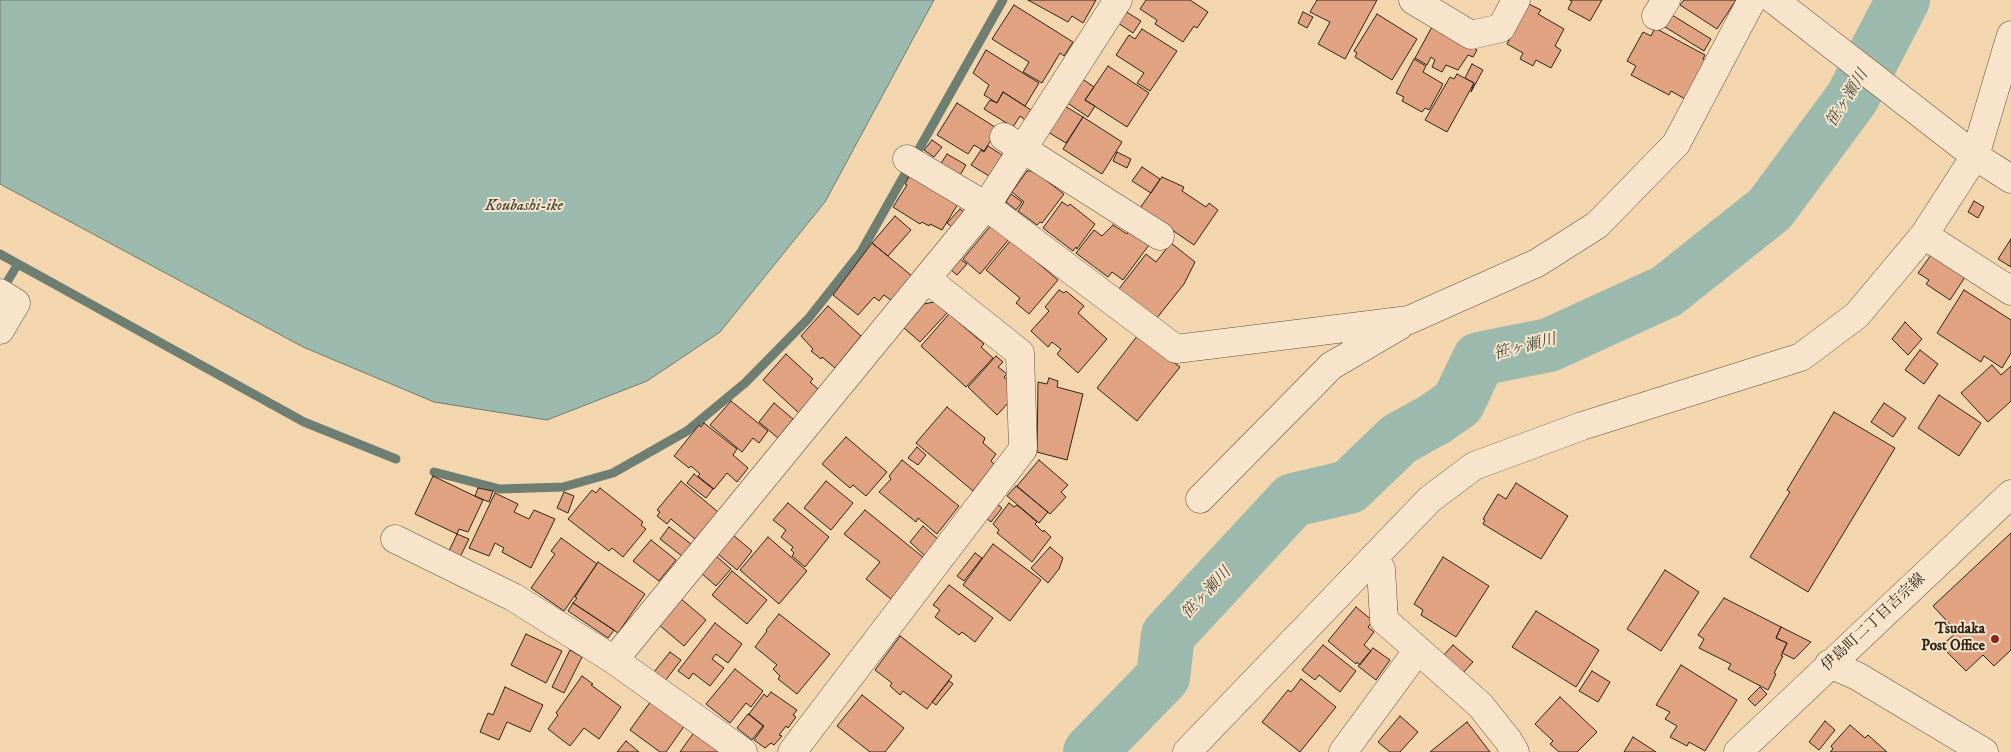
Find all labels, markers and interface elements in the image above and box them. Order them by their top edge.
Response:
water label: 笹ヶ瀬川 [1823,67,1873,131]
water label: Koubashi-ike [485,197,563,217]
water label: 笹ヶ瀬川 [1492,331,1558,365]
water label: 笹ヶ瀬川 [1178,564,1236,624]
street label: 伊島町二丁目吉宗線 [1818,570,1930,676]
place label: Tsudaka Post Office [1921,621,1985,656]
marker: Tsudaka Post Office [1989,633,2001,645]

